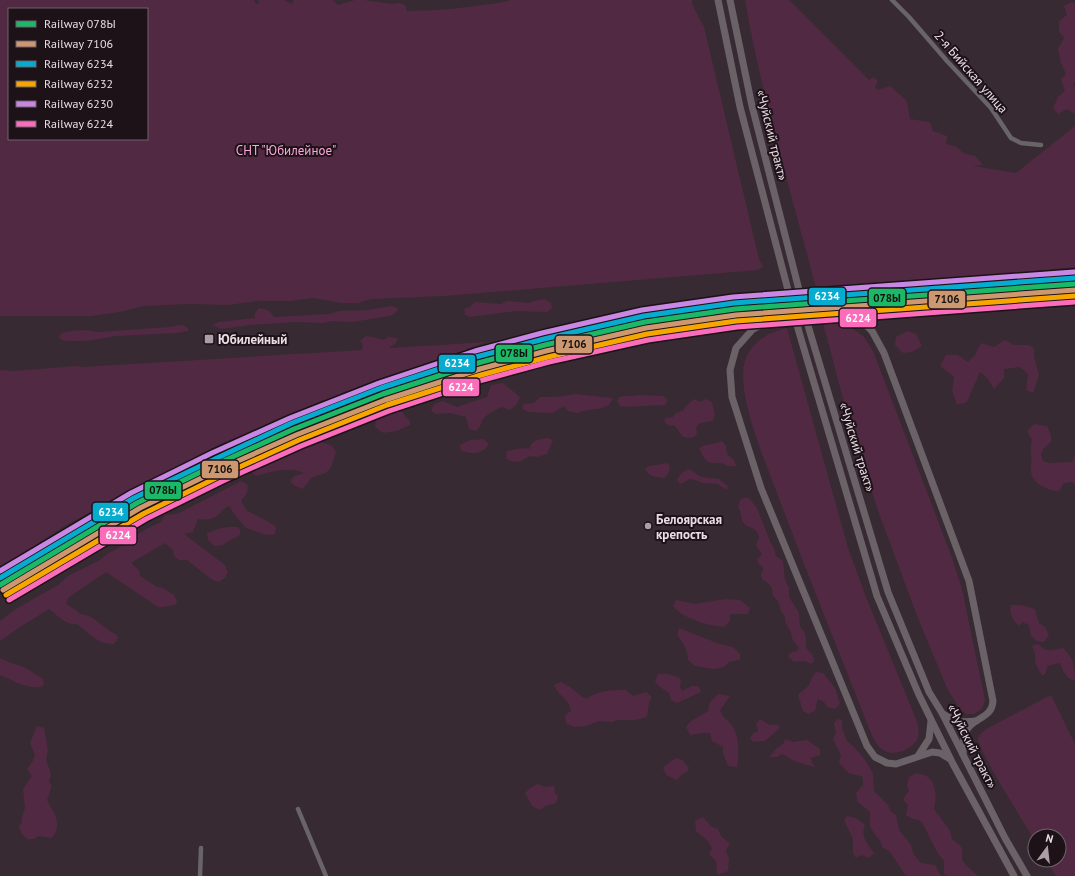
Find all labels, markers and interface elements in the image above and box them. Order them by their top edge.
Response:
legend [8,8,148,140]
text: Railway 078Ы [44,16,116,31]
street label: 2-я Бийская улица [930,27,1012,117]
text: Railway 7106 [44,36,113,51]
text: Railway 6234 [44,56,113,71]
text: Railway 6232 [44,76,113,91]
street label: «Чуйский тракт» [753,88,791,182]
text: Railway 6230 [44,96,113,111]
text: Railway 6224 [44,116,113,131]
park label: СНТ "Юбилейное" [236,142,336,159]
line badge: 6234 [808,287,846,306]
line badge: 078Ы [868,288,906,307]
text: 6234 [815,289,840,303]
line badge: 7106 [928,290,966,309]
text: 078Ы [873,291,901,305]
text: 7106 [935,292,959,306]
line badge: 6224 [839,308,877,328]
text: 6224 [846,311,871,325]
place label: Юбилейный [218,331,287,348]
marker: Юбилейный [203,333,215,345]
line badge: 7106 [555,335,593,354]
text: 7106 [562,337,586,351]
line badge: 078Ы [495,344,533,363]
text: 078Ы [500,346,528,360]
line badge: 6234 [438,354,476,373]
text: 6234 [445,356,470,370]
line badge: 6224 [442,378,480,397]
text: 6224 [449,380,474,394]
street label: «Чуйский тракт» [835,400,879,494]
line badge: 7106 [201,460,239,479]
text: 7106 [208,462,232,476]
line badge: 078Ы [144,481,182,500]
text: 078Ы [149,483,177,497]
line badge: 6234 [92,502,129,522]
text: 6234 [99,505,124,519]
place label: Белоярская крепость [656,511,722,543]
marker: Белоярская крепость [643,521,653,531]
line badge: 6224 [99,526,137,545]
text: 6224 [106,528,131,542]
street label: «Чуйский тракт» [943,701,1001,791]
north arrow [1027,828,1067,868]
text: N [1044,831,1055,846]

